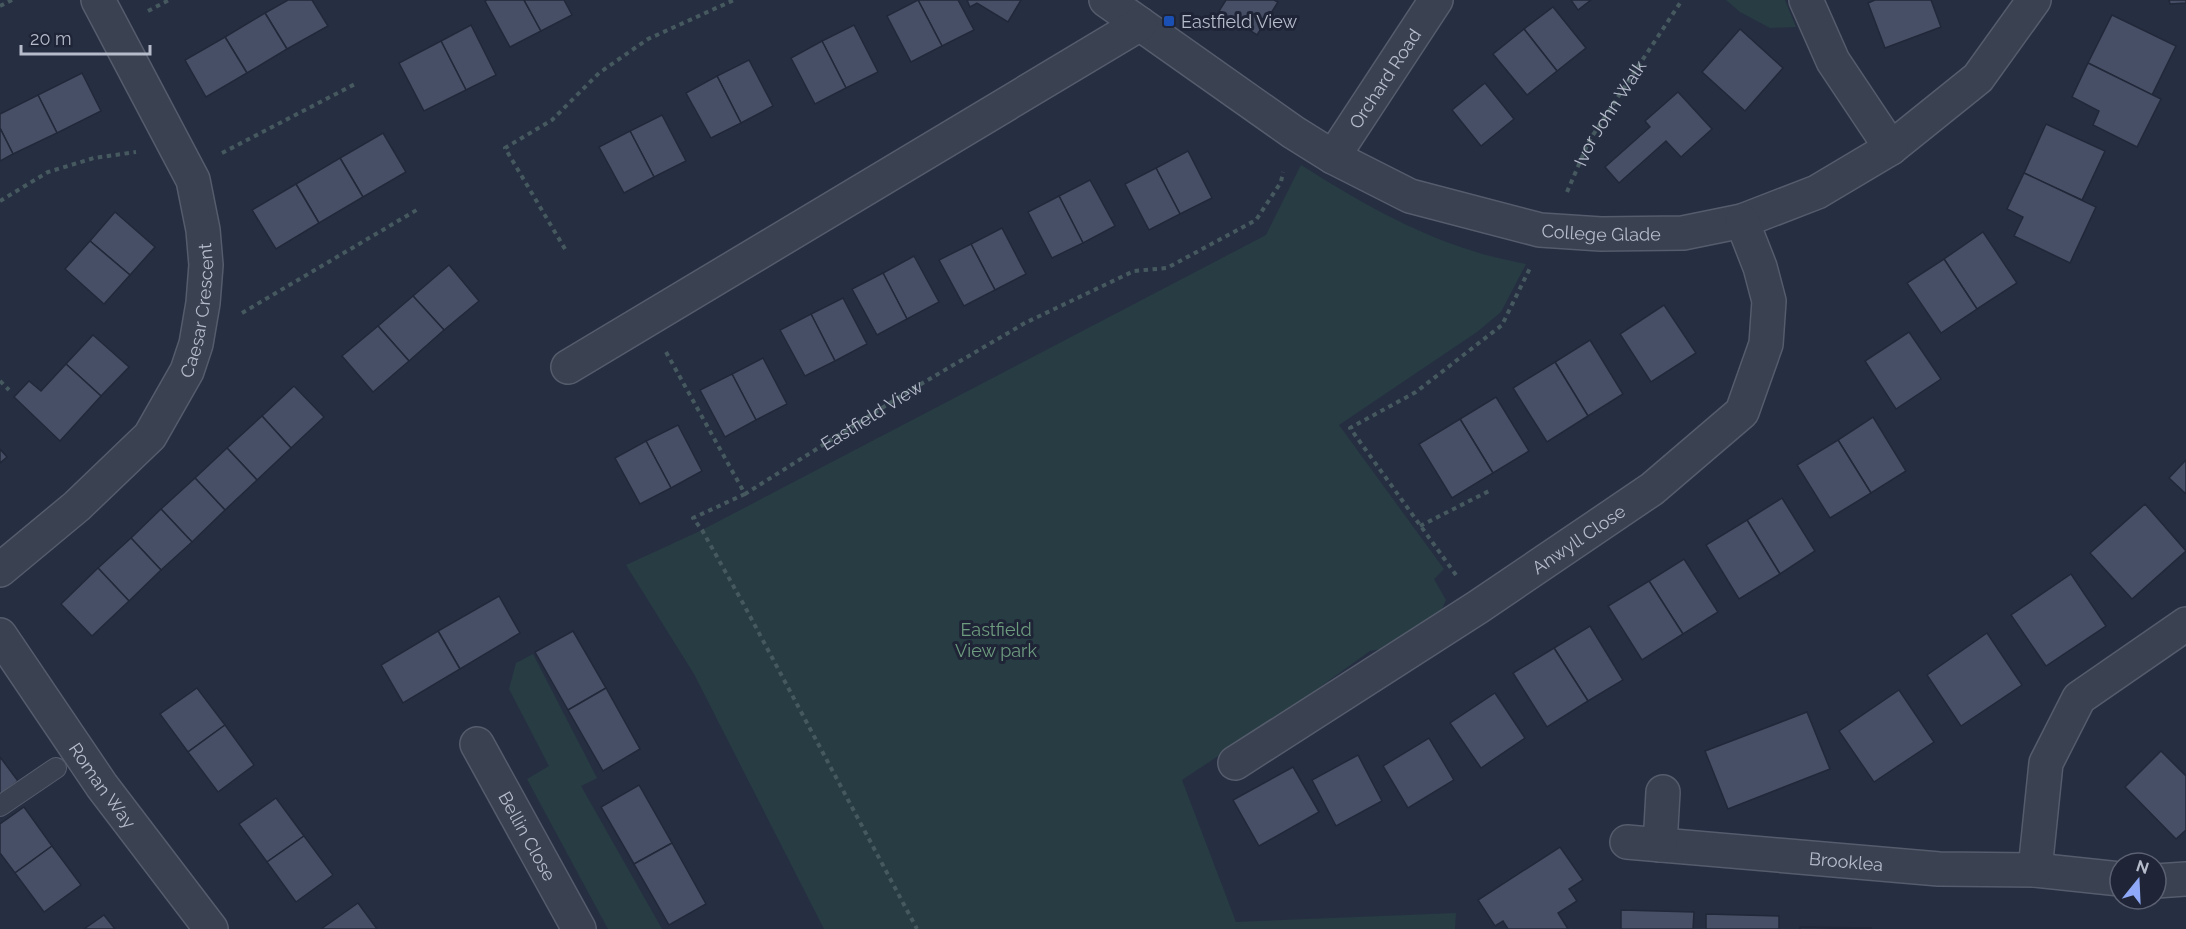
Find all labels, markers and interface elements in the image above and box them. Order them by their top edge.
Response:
place label: Eastfield View [1181,11,1298,32]
marker: Eastfield View [1162,14,1176,28]
scale bar [21,18,150,56]
street label: Orchard Road [1344,25,1425,132]
text: 20 m [30,28,72,49]
street label: Ivor John Walk [1569,56,1650,169]
street label: College Glade [1541,220,1661,245]
street label: Caesar Crescent [175,242,217,382]
street label: Eastfield View [817,375,927,454]
street label: Anwyll Close [1528,500,1629,578]
park label: Eastfield View park [955,619,1037,661]
street label: Roman Way [65,738,141,832]
street label: Bellin Close [495,788,561,885]
street label: Brooklea [1808,847,1884,875]
north arrow [2108,851,2168,911]
text: N [2134,856,2151,878]

